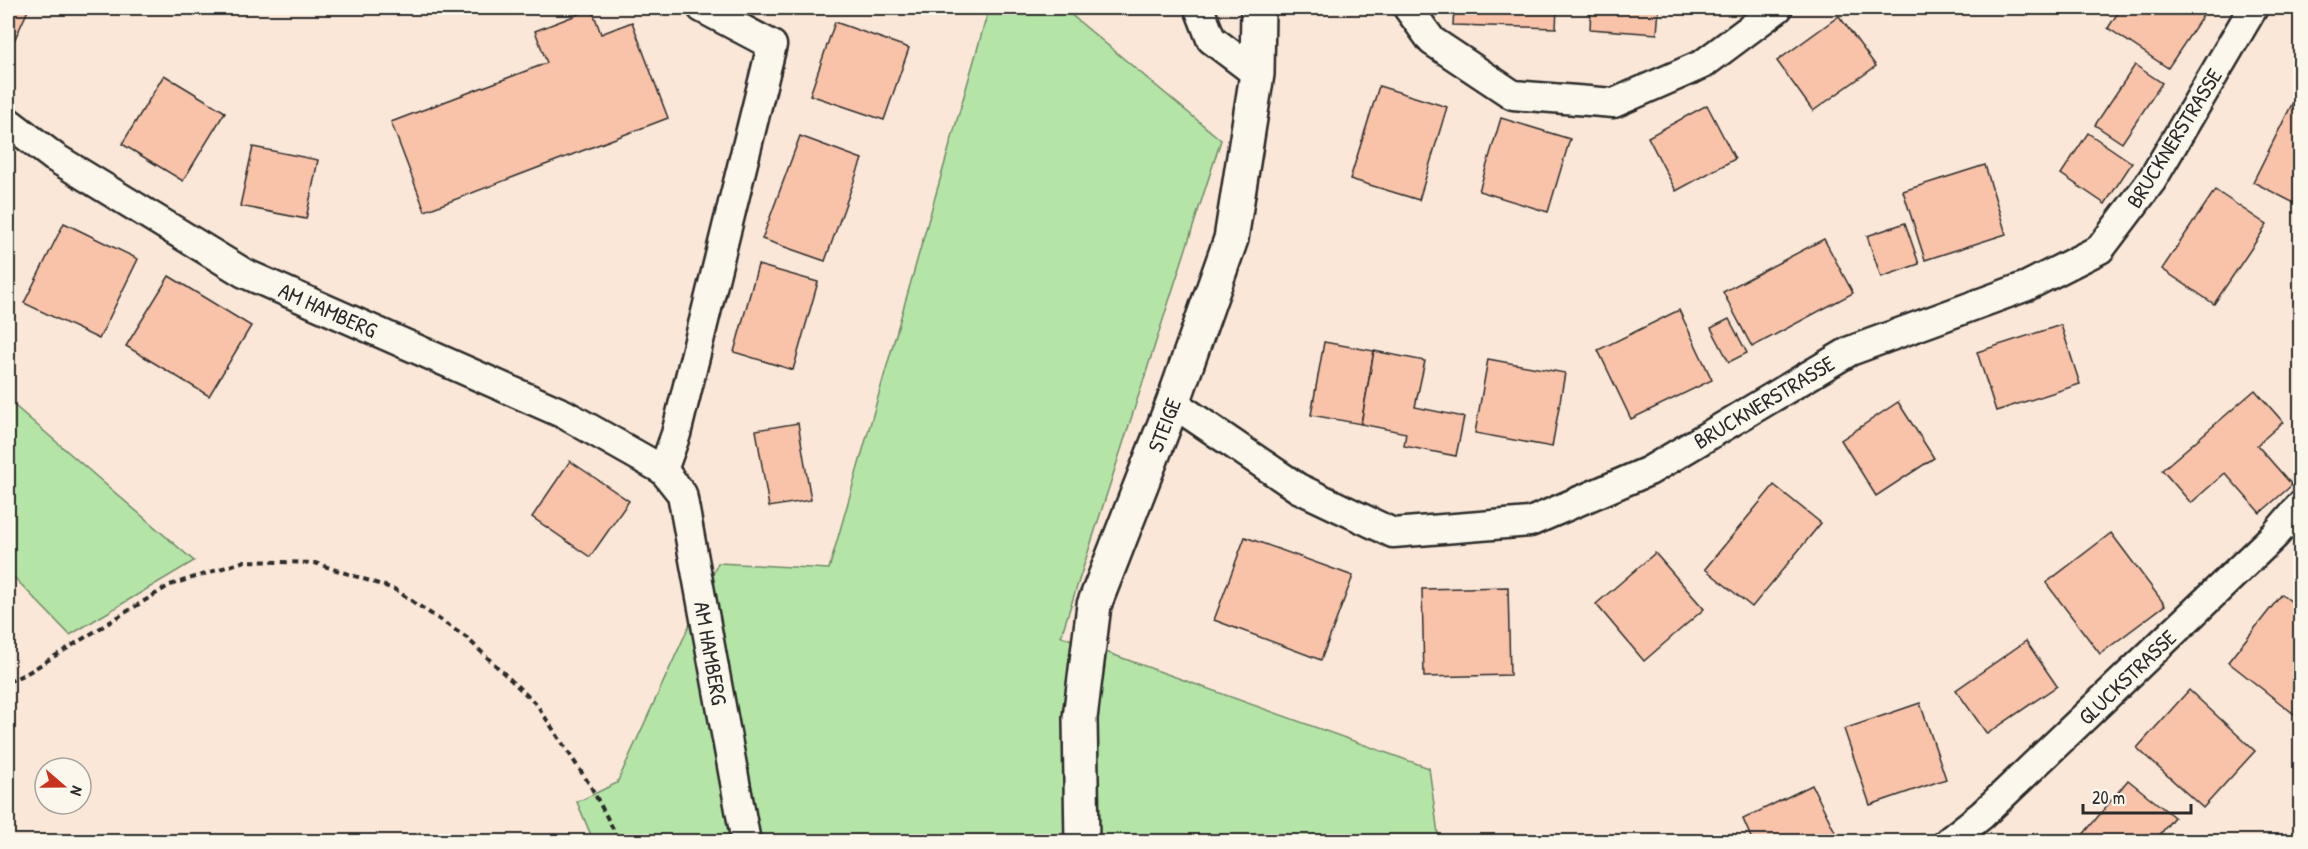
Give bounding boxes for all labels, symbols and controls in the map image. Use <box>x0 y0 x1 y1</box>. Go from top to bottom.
street label: BRUCKNERSTRASSE <box>2119 62 2229 213</box>
street label: AM HAMBERG <box>274 275 382 345</box>
street label: BRUCKNERSTRASSE <box>1688 348 1840 456</box>
street label: STEIGE <box>1140 393 1188 456</box>
street label: AM HAMBERG <box>687 599 735 707</box>
street label: GLUCKSTRASSE <box>2071 622 2183 731</box>
north arrow <box>33 756 93 816</box>
scale bar <box>2083 777 2191 815</box>
text: N <box>65 783 89 799</box>
text: 20 m <box>2092 785 2125 810</box>

